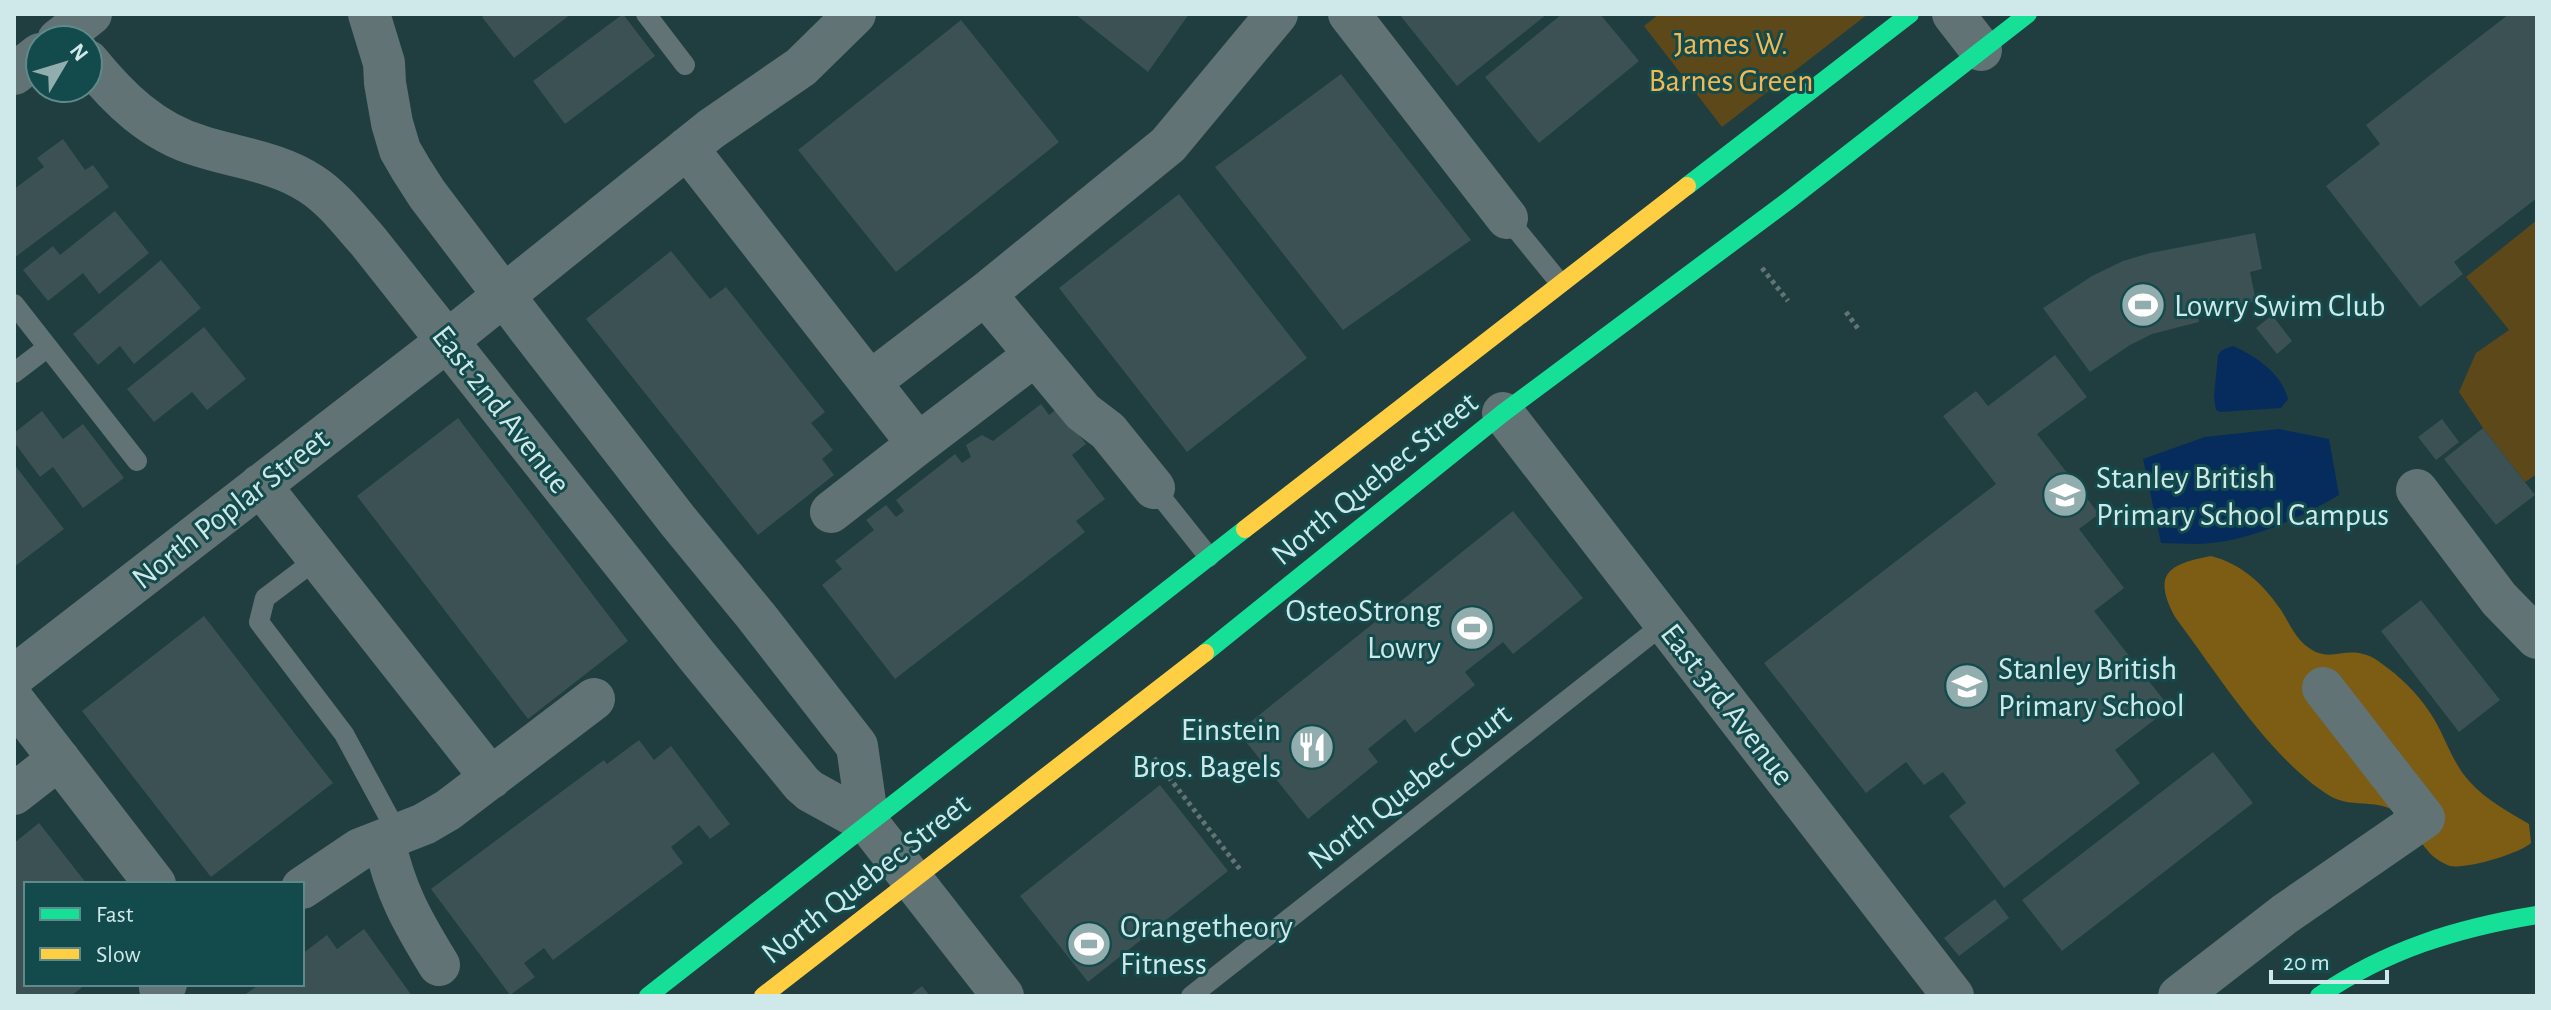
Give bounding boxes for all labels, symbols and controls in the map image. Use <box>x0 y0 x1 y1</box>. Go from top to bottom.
north arrow <box>24 24 104 104</box>
park label: James W. Barnes Green <box>1648 28 1814 97</box>
text: N <box>66 40 92 65</box>
sports icon: Lowry Swim Club <box>2119 281 2167 329</box>
place label: Lowry Swim Club <box>2174 290 2385 322</box>
street label: East 2nd Avenue <box>426 320 576 499</box>
street label: North Quebec Street <box>1266 386 1484 571</box>
street label: North Poplar Street <box>126 422 335 595</box>
place label: Stanley British Primary School Campus <box>2096 462 2389 531</box>
school or university icon: Stanley British Primary School Campus <box>2041 471 2089 519</box>
place label: OsteoStrong Lowry <box>1286 595 1441 664</box>
sports icon: OsteoStrong Lowry <box>1448 604 1496 652</box>
street label: East 3rd Avenue <box>1654 618 1800 792</box>
place label: Stanley British Primary School <box>1998 653 2185 722</box>
school or university icon: Stanley British Primary School <box>1943 662 1991 710</box>
street label: North Quebec Court <box>1302 698 1517 876</box>
place label: Einstein Bros. Bagels <box>1132 714 1281 783</box>
restaurant icon: Einstein Bros. Bagels <box>1288 723 1336 771</box>
street label: North Quebec Street <box>755 788 976 970</box>
legend <box>24 882 304 986</box>
text: Fast <box>96 903 134 927</box>
place label: Orangetheory Fitness <box>1120 911 1293 980</box>
sports icon: Orangetheory Fitness <box>1065 920 1113 968</box>
scale bar <box>2271 934 2387 984</box>
text: Slow <box>96 943 141 967</box>
text: 20 m <box>2283 951 2330 975</box>

